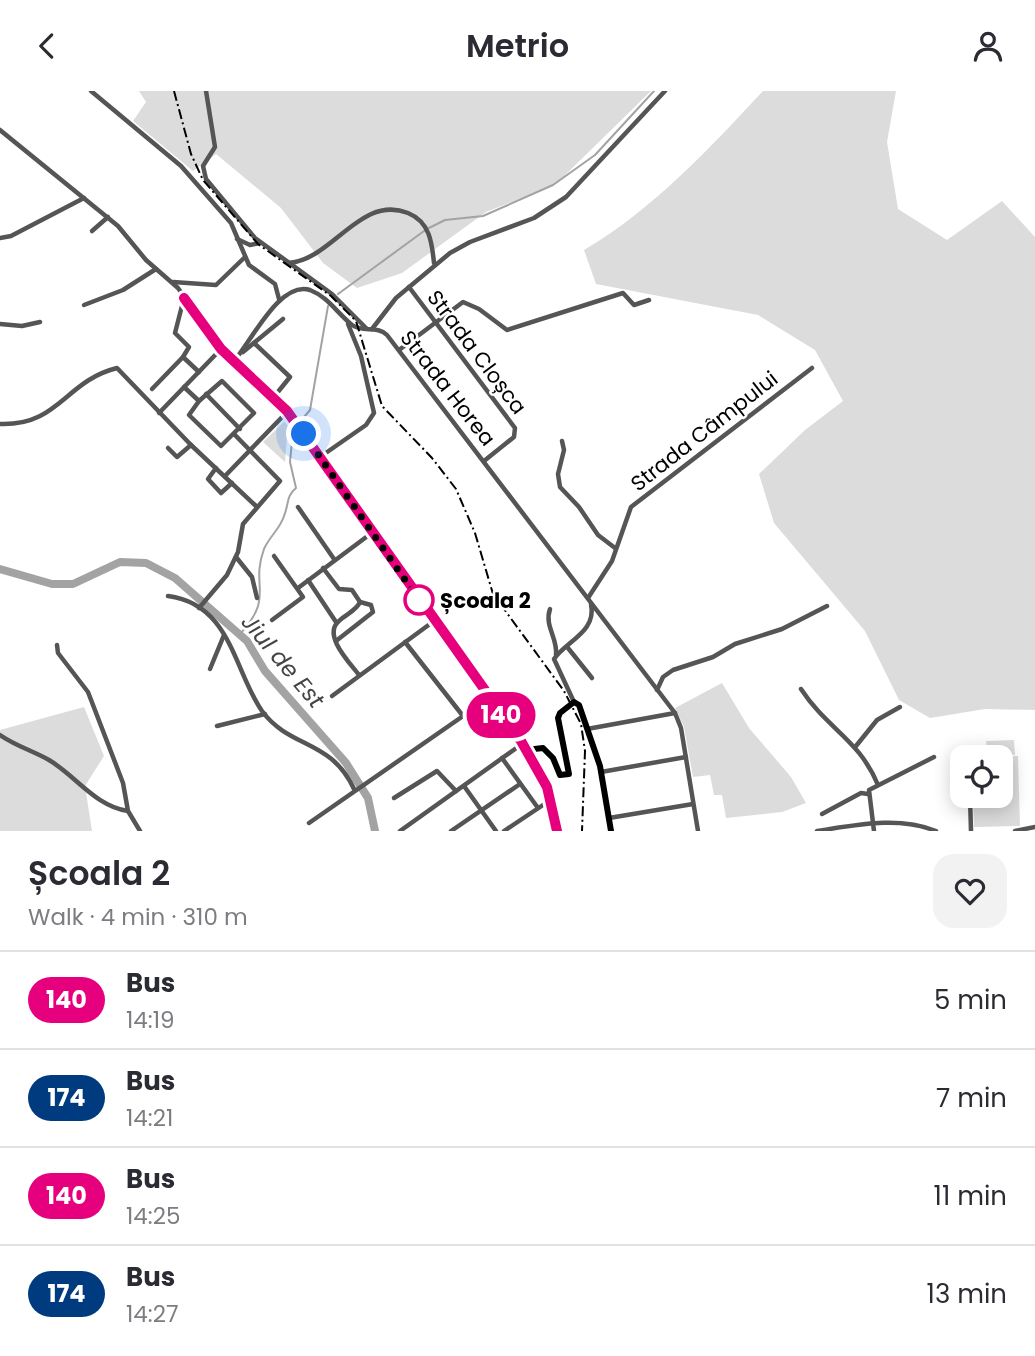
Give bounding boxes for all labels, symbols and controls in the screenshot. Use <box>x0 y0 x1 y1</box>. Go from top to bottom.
text: Metrio <box>466 23 569 68</box>
icon: back <box>28 27 66 65</box>
icon: person <box>969 27 1007 65</box>
street label: Strada Cloșca <box>421 284 533 420</box>
street label: Strada Horea <box>394 324 502 452</box>
street label: Strada Câmpului <box>624 364 784 498</box>
your location <box>286 416 321 451</box>
marker: Școala 2 <box>404 585 434 615</box>
place label: Școala 2 <box>440 586 531 615</box>
water label: Jiul de Est <box>234 607 332 715</box>
line badge: 140 <box>461 692 541 738</box>
text: 140 <box>481 698 521 731</box>
map controls <box>950 745 1013 808</box>
button: locate <box>950 745 1013 808</box>
text: Școala 2 <box>28 850 170 897</box>
button: heart <box>933 854 1007 928</box>
text: Walk · 4 min · 310 m <box>28 901 248 933</box>
text: Bus <box>126 965 175 1001</box>
text: 5 min <box>934 982 1007 1018</box>
text: 140 <box>46 983 87 1016</box>
text: 14:19 <box>126 1004 175 1036</box>
text: Bus <box>126 1063 175 1099</box>
text: 7 min <box>936 1080 1007 1116</box>
text: 174 <box>47 1081 86 1114</box>
text: 14:21 <box>126 1102 173 1134</box>
text: Bus <box>126 1161 175 1197</box>
text: 11 min <box>934 1178 1007 1214</box>
text: 140 <box>46 1179 87 1212</box>
text: 14:25 <box>126 1200 180 1232</box>
text: Bus <box>126 1259 175 1295</box>
text: 13 min <box>927 1276 1007 1312</box>
text: 174 <box>47 1277 86 1310</box>
text: 14:27 <box>126 1298 179 1330</box>

